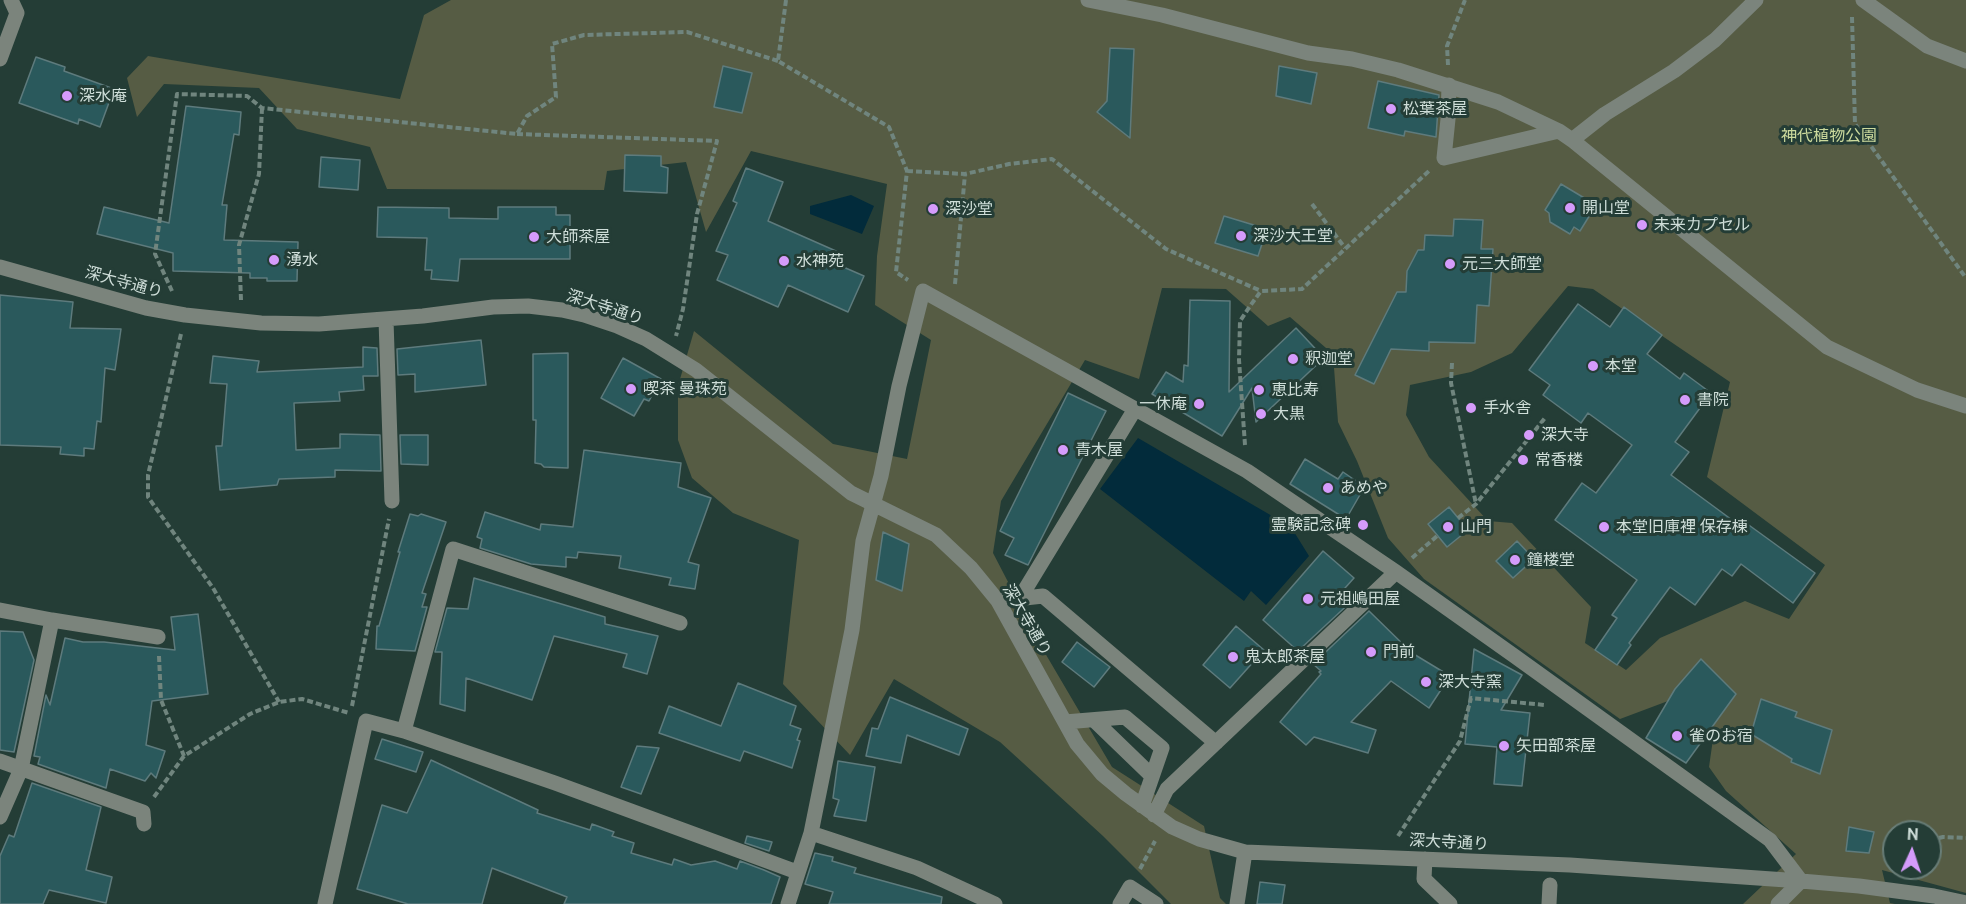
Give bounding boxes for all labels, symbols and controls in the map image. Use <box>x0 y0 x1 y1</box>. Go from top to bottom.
place label: 深水庵 <box>79 86 127 106</box>
marker: 深水庵 <box>60 89 74 103</box>
place label: 松葉茶屋 <box>1403 99 1467 119</box>
marker: 松葉茶屋 <box>1384 102 1398 116</box>
park label: 神代植物公園 <box>1781 126 1877 146</box>
place label: 開山堂 <box>1582 198 1630 218</box>
place label: 深沙堂 <box>945 199 993 219</box>
marker: 開山堂 <box>1563 201 1577 215</box>
marker: 深沙堂 <box>926 202 940 216</box>
place label: 未来カプセル <box>1654 215 1750 235</box>
marker: 未来カプセル <box>1635 218 1649 232</box>
place label: 深沙大王堂 <box>1253 226 1333 246</box>
place label: 大師茶屋 <box>546 227 610 247</box>
marker: 深沙大王堂 <box>1234 229 1248 243</box>
marker: 大師茶屋 <box>527 230 541 244</box>
place label: 湧水 <box>286 250 318 270</box>
place label: 水神苑 <box>796 251 844 271</box>
marker: 湧水 <box>267 253 281 267</box>
marker: 水神苑 <box>777 254 791 268</box>
place label: 元三大師堂 <box>1462 254 1542 274</box>
marker: 元三大師堂 <box>1443 257 1457 271</box>
street label: 深大寺通り <box>83 262 165 302</box>
street label: 深大寺通り <box>564 286 646 328</box>
place label: 釈迦堂 <box>1305 349 1353 369</box>
marker: 釈迦堂 <box>1286 352 1300 366</box>
place label: 本堂 <box>1605 356 1637 376</box>
marker: 本堂 <box>1586 359 1600 373</box>
place label: 喫茶 曼珠苑 <box>643 379 727 399</box>
place label: 恵比寿 <box>1271 380 1319 400</box>
marker: 喫茶 曼珠苑 <box>624 382 638 396</box>
marker: 恵比寿 <box>1252 383 1266 397</box>
place label: 書院 <box>1697 390 1729 410</box>
marker: 書院 <box>1678 393 1692 407</box>
place label: 一休庵 <box>1139 394 1187 414</box>
marker: 一休庵 <box>1192 397 1206 411</box>
place label: 手水舎 <box>1483 398 1531 418</box>
marker: 手水舎 <box>1464 401 1478 415</box>
place label: 大黒 <box>1273 404 1305 424</box>
marker: 大黒 <box>1254 407 1268 421</box>
place label: 深大寺 <box>1541 425 1589 445</box>
marker: 深大寺 <box>1522 428 1536 442</box>
place label: 青木屋 <box>1075 440 1123 460</box>
marker: 青木屋 <box>1056 443 1070 457</box>
place label: 常香楼 <box>1535 450 1583 470</box>
marker: 常香楼 <box>1516 453 1530 467</box>
place label: あめや <box>1340 478 1388 498</box>
marker: あめや <box>1321 481 1335 495</box>
place label: 霊験記念碑 <box>1271 515 1351 535</box>
place label: 山門 <box>1460 517 1492 537</box>
place label: 本堂旧庫裡 保存棟 <box>1616 517 1748 537</box>
marker: 霊験記念碑 <box>1356 518 1370 532</box>
marker: 山門 <box>1441 520 1455 534</box>
marker: 本堂旧庫裡 保存棟 <box>1597 520 1611 534</box>
place label: 鐘楼堂 <box>1527 550 1575 570</box>
marker: 鐘楼堂 <box>1508 553 1522 567</box>
street label: 深大寺通り <box>999 581 1055 659</box>
place label: 元祖嶋田屋 <box>1320 589 1400 609</box>
marker: 元祖嶋田屋 <box>1301 592 1315 606</box>
place label: 門前 <box>1383 642 1415 662</box>
marker: 門前 <box>1364 645 1378 659</box>
place label: 鬼太郎茶屋 <box>1245 647 1325 667</box>
marker: 鬼太郎茶屋 <box>1226 650 1240 664</box>
place label: 深大寺窯 <box>1438 672 1502 692</box>
marker: 深大寺窯 <box>1419 675 1433 689</box>
place label: 雀のお宿 <box>1689 726 1753 746</box>
marker: 雀のお宿 <box>1670 729 1684 743</box>
place label: 矢田部茶屋 <box>1516 736 1596 756</box>
marker: 矢田部茶屋 <box>1497 739 1511 753</box>
north arrow <box>1882 820 1942 880</box>
text: N <box>1906 825 1919 843</box>
street label: 深大寺通り <box>1409 830 1489 854</box>

